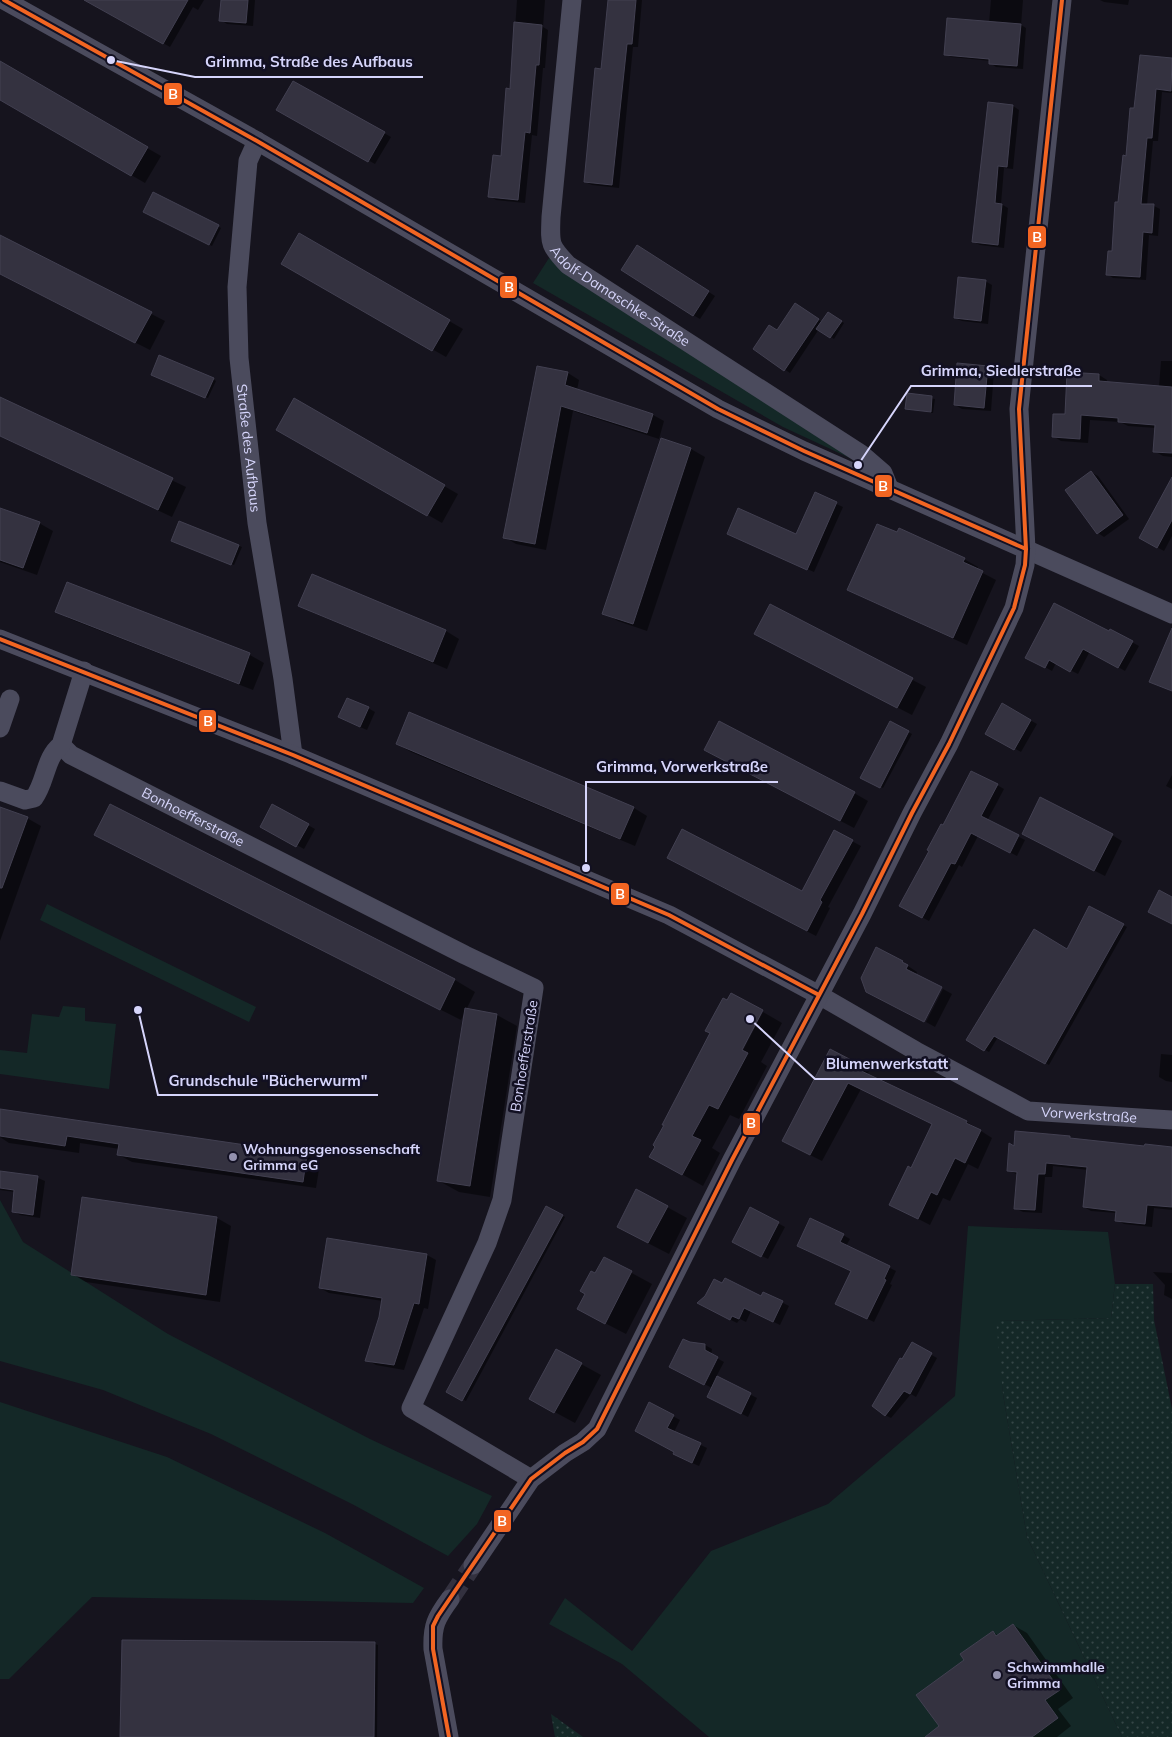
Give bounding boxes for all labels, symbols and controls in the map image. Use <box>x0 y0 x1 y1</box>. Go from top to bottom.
callout: Grimma, Straße des Aufbaus <box>195 47 423 77</box>
text: Grimma, Straße des Aufbaus <box>205 52 413 71</box>
line badge: B <box>163 82 183 106</box>
text: B <box>168 85 178 103</box>
line badge: B <box>1027 225 1047 249</box>
text: B <box>1032 228 1042 246</box>
street label: Adolf-Damaschke-Straße <box>546 242 693 350</box>
line badge: B <box>499 275 518 299</box>
text: B <box>504 278 514 296</box>
callout: Grimma, Siedlerstraße <box>911 356 1092 386</box>
text: Grimma, Siedlerstraße <box>921 361 1081 380</box>
street label: Straße des Aufbaus <box>233 383 265 513</box>
line badge: B <box>874 474 893 498</box>
text: B <box>878 477 888 495</box>
line badge: B <box>198 709 217 733</box>
text: B <box>203 712 213 730</box>
callout: Grimma, Vorwerkstraße <box>586 752 778 782</box>
text: Grimma, Vorwerkstraße <box>596 757 768 776</box>
street label: Bonhoefferstraße <box>139 783 247 851</box>
line badge: B <box>610 882 630 906</box>
text: B <box>615 885 625 903</box>
street label: Bonhoefferstraße <box>506 999 542 1113</box>
callout: Blumenwerkstatt <box>815 1049 958 1079</box>
text: Blumenwerkstatt <box>826 1054 949 1073</box>
callout: Grundschule "Bücherwurm" <box>158 1065 378 1095</box>
text: Grundschule "Bücherwurm" <box>168 1071 368 1090</box>
street label: Vorwerkstraße <box>1041 1103 1138 1127</box>
line badge: B <box>742 1112 761 1136</box>
text: B <box>746 1114 756 1132</box>
place label: Wohnungsgenossenschaft Grimma eG <box>243 1140 421 1174</box>
marker: Wohnungsgenossenschaft Grimma eG <box>227 1151 239 1163</box>
line badge: B <box>493 1509 512 1533</box>
text: B <box>497 1512 507 1530</box>
place label: Schwimmhalle Grimma <box>1007 1658 1105 1692</box>
marker: Schwimmhalle Grimma <box>991 1669 1003 1681</box>

